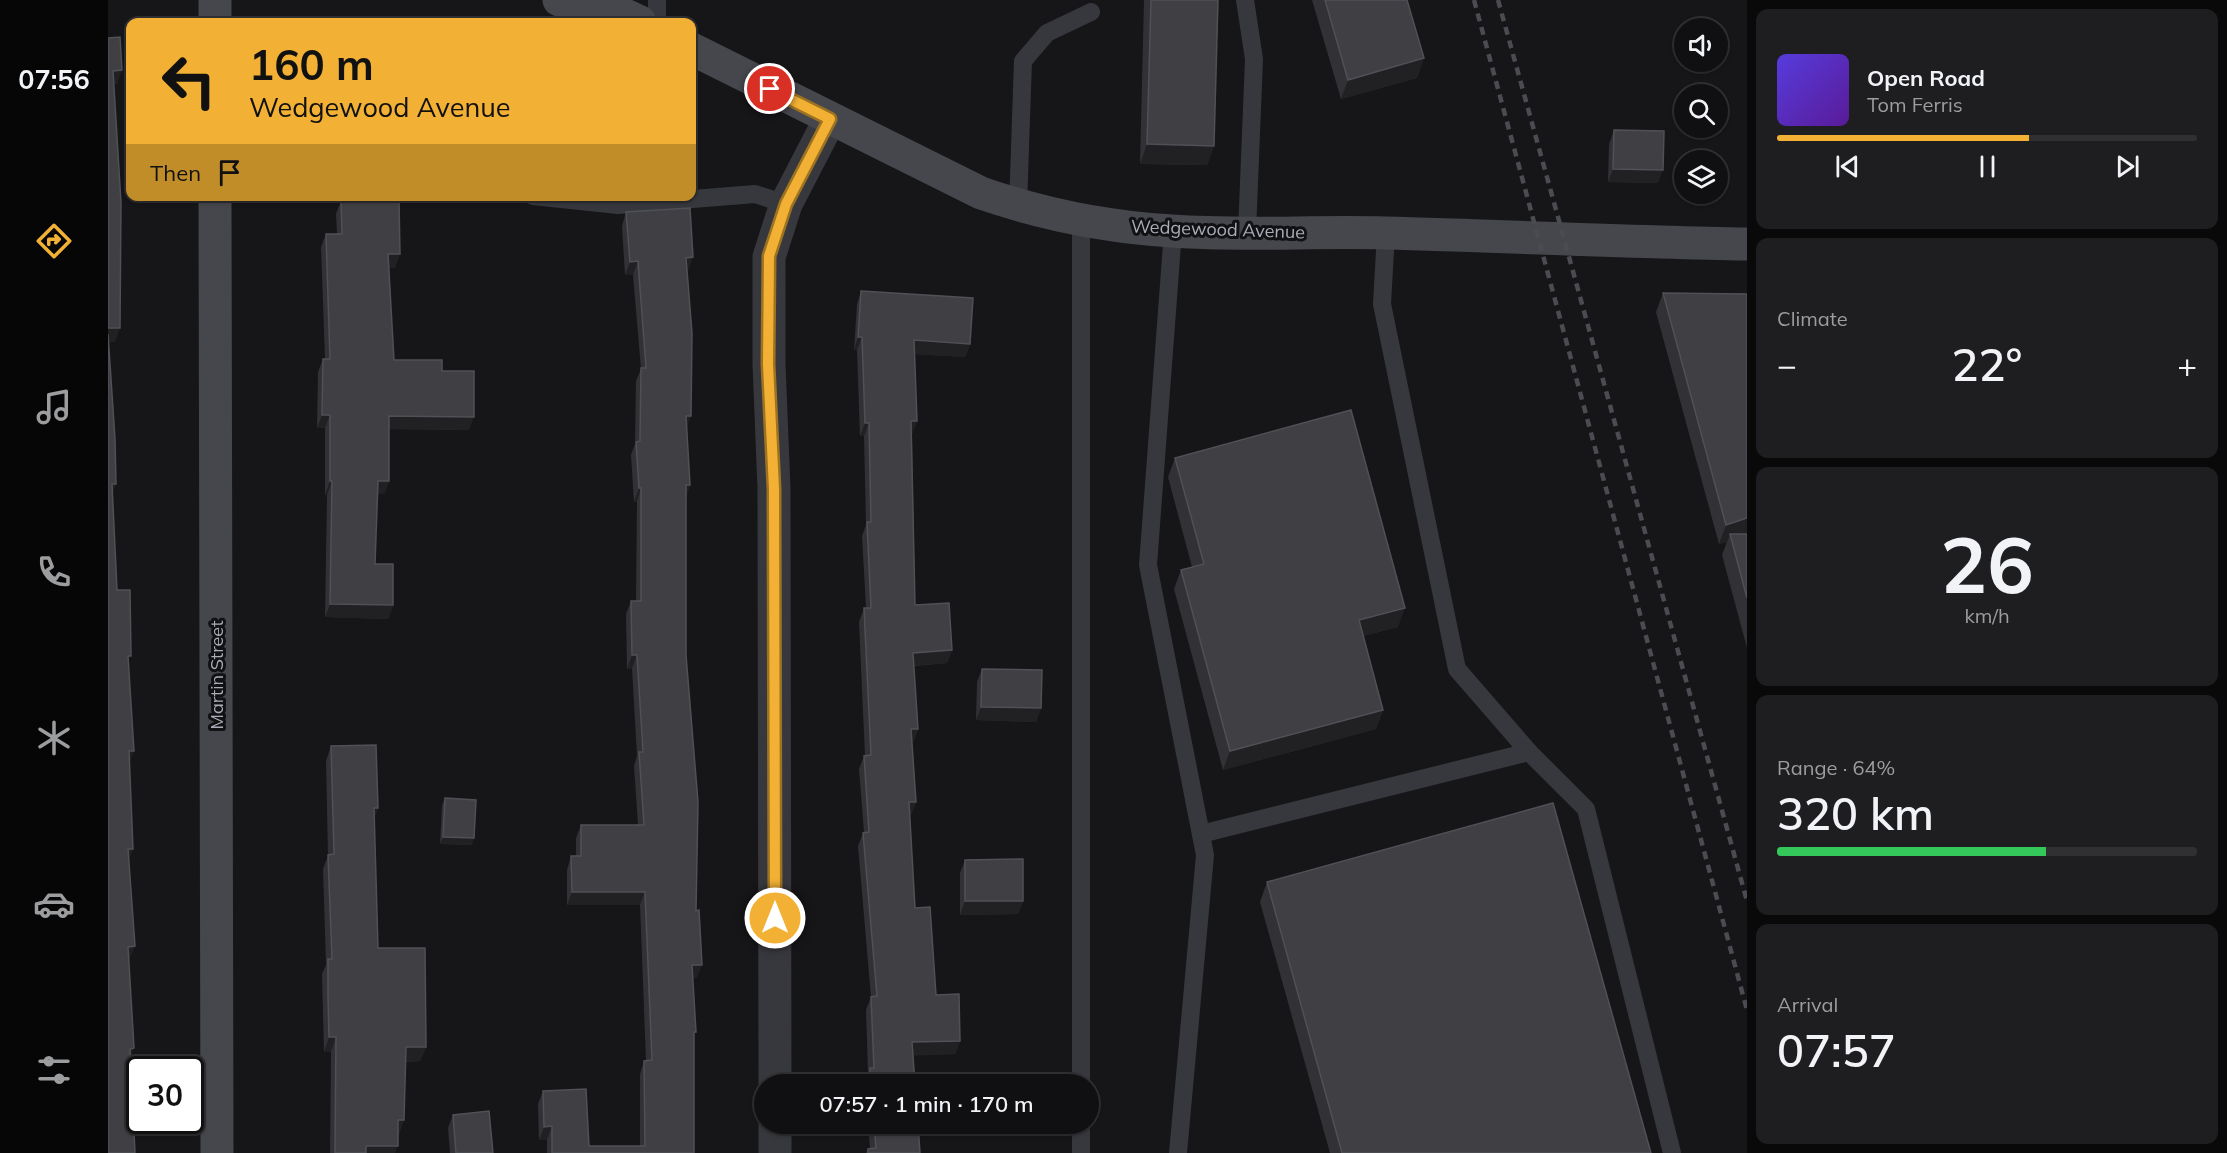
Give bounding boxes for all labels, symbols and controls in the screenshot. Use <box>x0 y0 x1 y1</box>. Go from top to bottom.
map controls <box>1674 18 1728 204</box>
button: sound <box>1674 18 1728 72</box>
text: 160 m <box>249 38 374 91</box>
icon: left <box>150 42 228 120</box>
text: 07:56 <box>18 62 90 96</box>
pin <box>744 63 795 114</box>
text: Open Road <box>1867 64 1985 92</box>
icon: arrive <box>753 72 786 105</box>
button: search <box>1674 84 1728 138</box>
text: Wedgewood Avenue <box>249 90 511 124</box>
text: Tom Ferris <box>1867 92 1963 117</box>
button: layers <box>1674 150 1728 204</box>
icon: previous <box>1831 150 1864 183</box>
icon: pause <box>1971 150 2004 183</box>
icon: next <box>2111 150 2144 183</box>
icon: arrive <box>213 156 246 189</box>
text: Then <box>150 159 201 187</box>
street label: Wedgewood Avenue <box>1130 214 1306 244</box>
icon: directions <box>33 220 75 262</box>
text: Climate <box>1777 306 1848 331</box>
text: 22° <box>1952 336 2022 392</box>
text: − <box>1777 344 1797 385</box>
text: + <box>2177 344 2197 385</box>
icon: music <box>33 386 75 428</box>
text: 26 <box>1940 515 2034 613</box>
icon: phone <box>33 551 75 593</box>
text: km/h <box>1964 603 2010 628</box>
street label: Martin Street <box>205 621 228 729</box>
icon: climate <box>33 717 75 759</box>
text: Range · 64% <box>1777 755 1895 780</box>
text: 320 km <box>1777 785 1934 841</box>
icon: car <box>33 883 75 925</box>
position arrow <box>743 886 807 950</box>
text: Arrival <box>1777 992 1838 1017</box>
text: 07:57 <box>1777 1022 1896 1078</box>
icon: filters <box>33 1049 75 1091</box>
speed limit sign: 30 <box>126 1056 204 1134</box>
text: 07:57 · 1 min · 170 m <box>819 1090 1034 1118</box>

